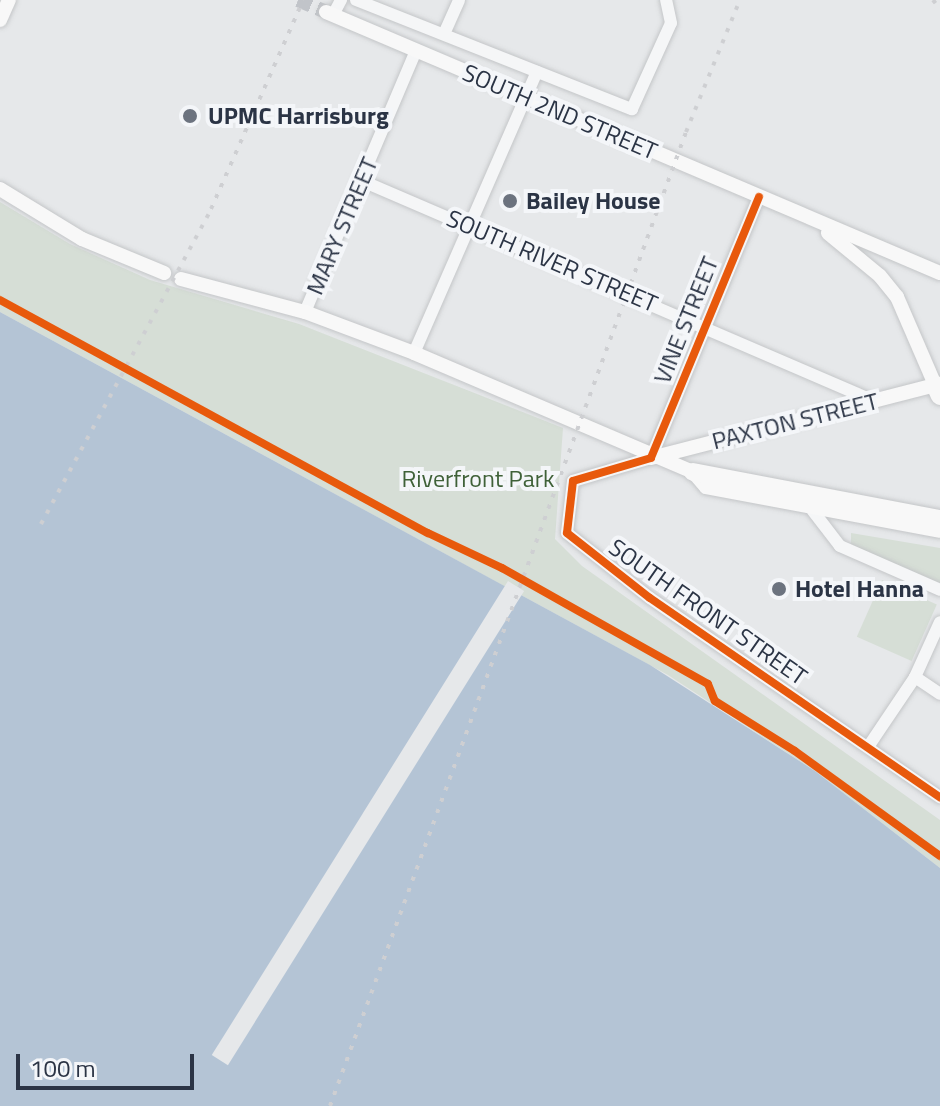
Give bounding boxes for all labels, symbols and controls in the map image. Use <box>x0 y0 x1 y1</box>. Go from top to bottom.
street label: SOUTH 2ND STREET <box>458 58 662 166</box>
place label: UPMC Harrisburg <box>208 102 389 130</box>
marker: UPMC Harrisburg <box>179 105 201 127</box>
street label: MARY STREET <box>300 153 384 299</box>
place label: Bailey House <box>526 187 661 215</box>
marker: Bailey House <box>501 192 519 210</box>
street label: SOUTH RIVER STREET <box>442 204 662 318</box>
street label: VINE STREET <box>648 252 724 388</box>
street label: PAXTON STREET <box>709 386 881 456</box>
park label: Riverfront Park <box>402 465 554 493</box>
street label: SOUTH FRONT STREET <box>603 533 813 691</box>
place label: Hotel Hanna <box>795 575 924 603</box>
marker: Hotel Hanna <box>770 580 788 598</box>
scale bar <box>20 1038 198 1088</box>
text: 100 m <box>30 1050 96 1086</box>

